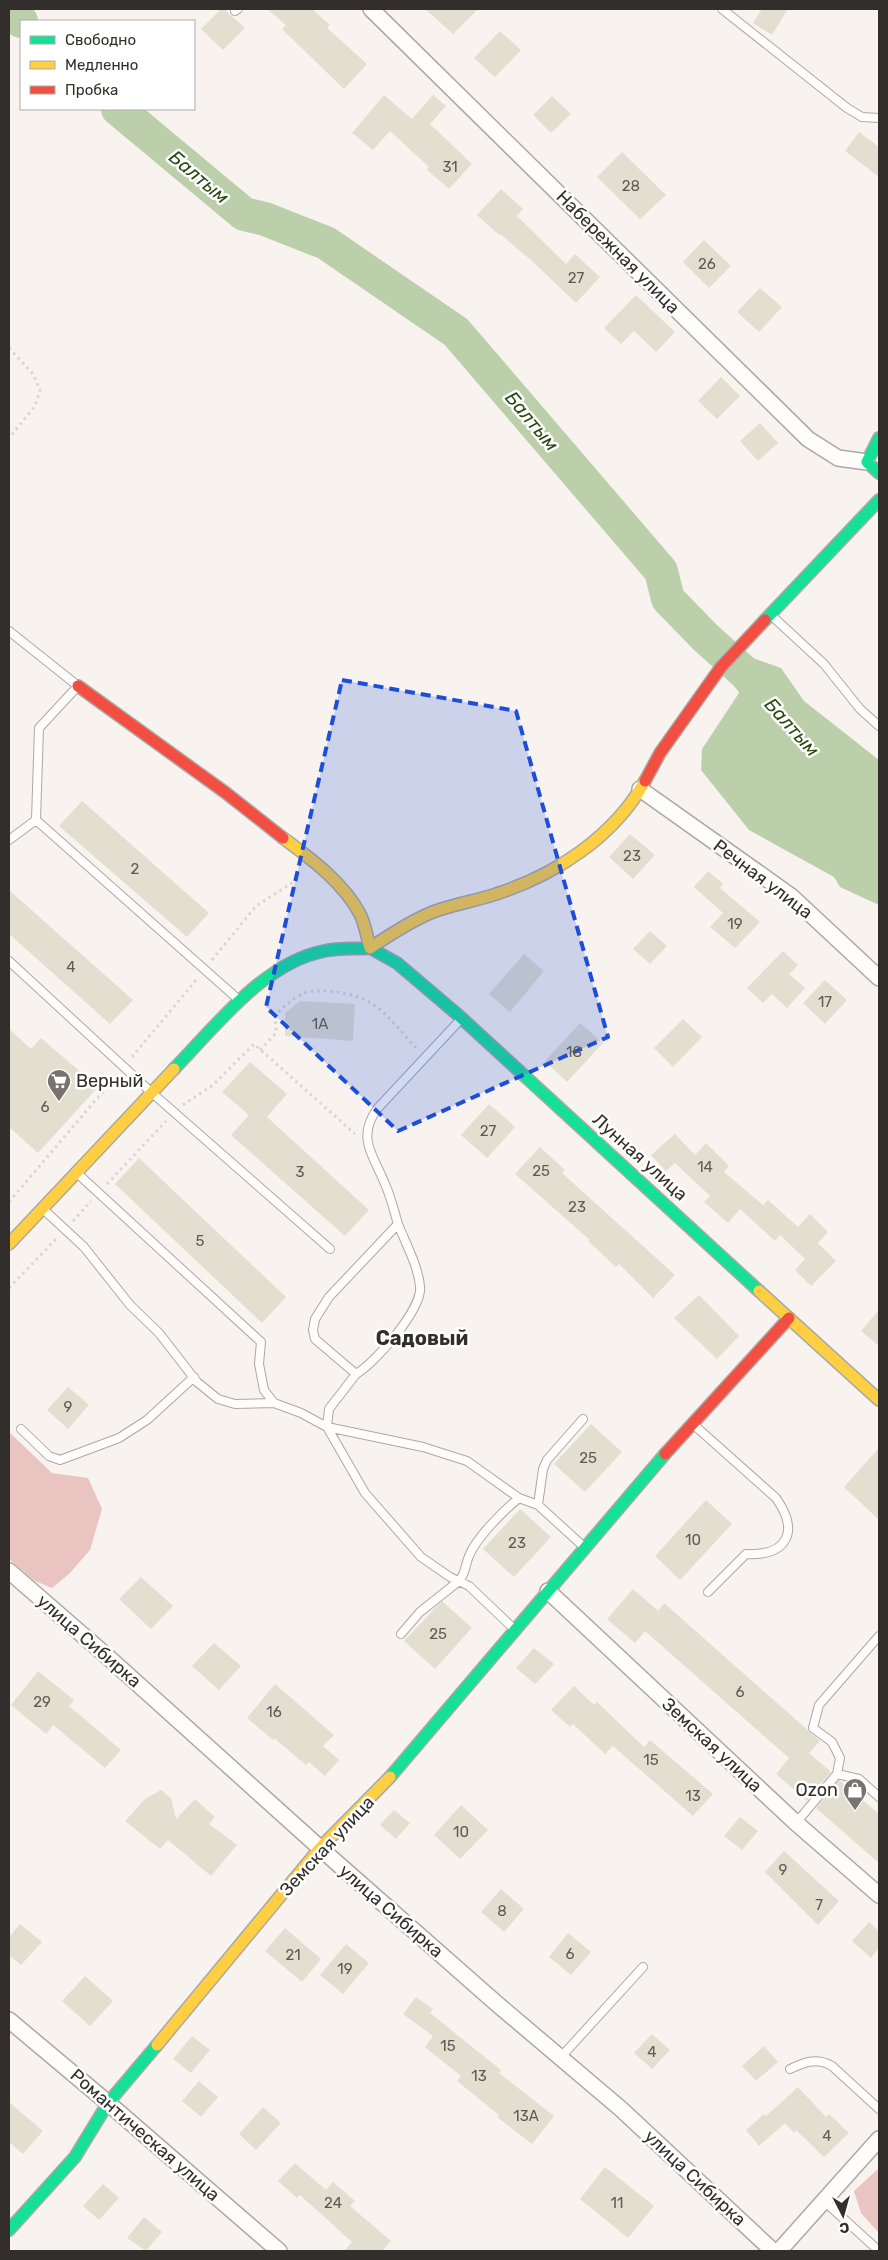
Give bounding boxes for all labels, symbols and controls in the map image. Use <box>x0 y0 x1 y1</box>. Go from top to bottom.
legend <box>20 20 195 110</box>
text: Свободно <box>65 31 136 49</box>
text: Медленно <box>65 56 138 74</box>
text: Пробка <box>65 81 118 99</box>
water label: Балтым <box>165 146 233 208</box>
house number: 31 <box>442 158 458 176</box>
house number: 28 <box>622 177 640 195</box>
street label: Набережная улица <box>552 186 684 318</box>
house number: 26 <box>698 255 716 273</box>
house number: 27 <box>568 269 585 287</box>
water label: Балтым <box>501 387 563 455</box>
water label: Балтым <box>760 693 824 761</box>
street label: Речная улица <box>709 835 817 923</box>
house number: 23 <box>623 847 641 865</box>
house number: 2 <box>131 860 140 878</box>
house number: 19 <box>727 915 743 933</box>
house number: 4 <box>66 958 76 976</box>
house number: 17 <box>818 993 832 1011</box>
house number: 1А <box>312 1015 328 1033</box>
house number: 18 <box>566 1043 582 1061</box>
supermarket icon: Верный <box>46 1068 72 1102</box>
place label: Верный <box>76 1070 144 1092</box>
house number: 6 <box>40 1098 50 1116</box>
street label: Лунная улица <box>588 1109 692 1205</box>
house number: 27 <box>480 1122 497 1140</box>
house number: 14 <box>697 1158 713 1176</box>
house number: 25 <box>532 1162 550 1180</box>
house number: 3 <box>295 1163 305 1181</box>
house number: 23 <box>568 1198 586 1216</box>
house number: 5 <box>196 1232 205 1250</box>
district label: Садовый <box>376 1326 468 1350</box>
house number: 9 <box>64 1398 73 1416</box>
house number: 25 <box>579 1449 597 1467</box>
house number: 10 <box>685 1531 701 1549</box>
house number: 23 <box>508 1534 526 1552</box>
street label: улица Сибирка <box>32 1590 146 1692</box>
house number: 25 <box>429 1625 447 1643</box>
house number: 6 <box>735 1683 745 1701</box>
house number: 29 <box>33 1693 51 1711</box>
street label: Земская улица <box>657 1693 767 1797</box>
house number: 16 <box>266 1703 282 1721</box>
house number: 15 <box>643 1751 659 1769</box>
shop icon: Ozon <box>842 1777 868 1811</box>
place label: Ozon <box>796 1779 838 1801</box>
house number: 13 <box>685 1787 701 1805</box>
street label: Земская улица <box>275 1791 379 1901</box>
house number: 10 <box>453 1823 469 1841</box>
street label: улица Сибирка <box>334 1860 448 1962</box>
house number: 9 <box>779 1861 788 1879</box>
house number: 7 <box>815 1896 823 1914</box>
house number: 8 <box>497 1902 507 1920</box>
house number: 6 <box>565 1945 575 1963</box>
house number: 21 <box>285 1946 301 1964</box>
house number: 19 <box>337 1960 353 1978</box>
house number: 15 <box>440 2037 456 2055</box>
house number: 4 <box>647 2043 657 2061</box>
street label: Романтическая улица <box>66 2064 224 2206</box>
house number: 13 <box>471 2067 487 2085</box>
house number: 13А <box>513 2107 539 2125</box>
street label: улица Сибирка <box>640 2125 750 2231</box>
house number: 4 <box>822 2127 832 2145</box>
north arrow <box>818 2190 868 2240</box>
house number: 24 <box>324 2194 342 2212</box>
house number: 11 <box>611 2194 623 2212</box>
text: С <box>838 2218 850 2236</box>

